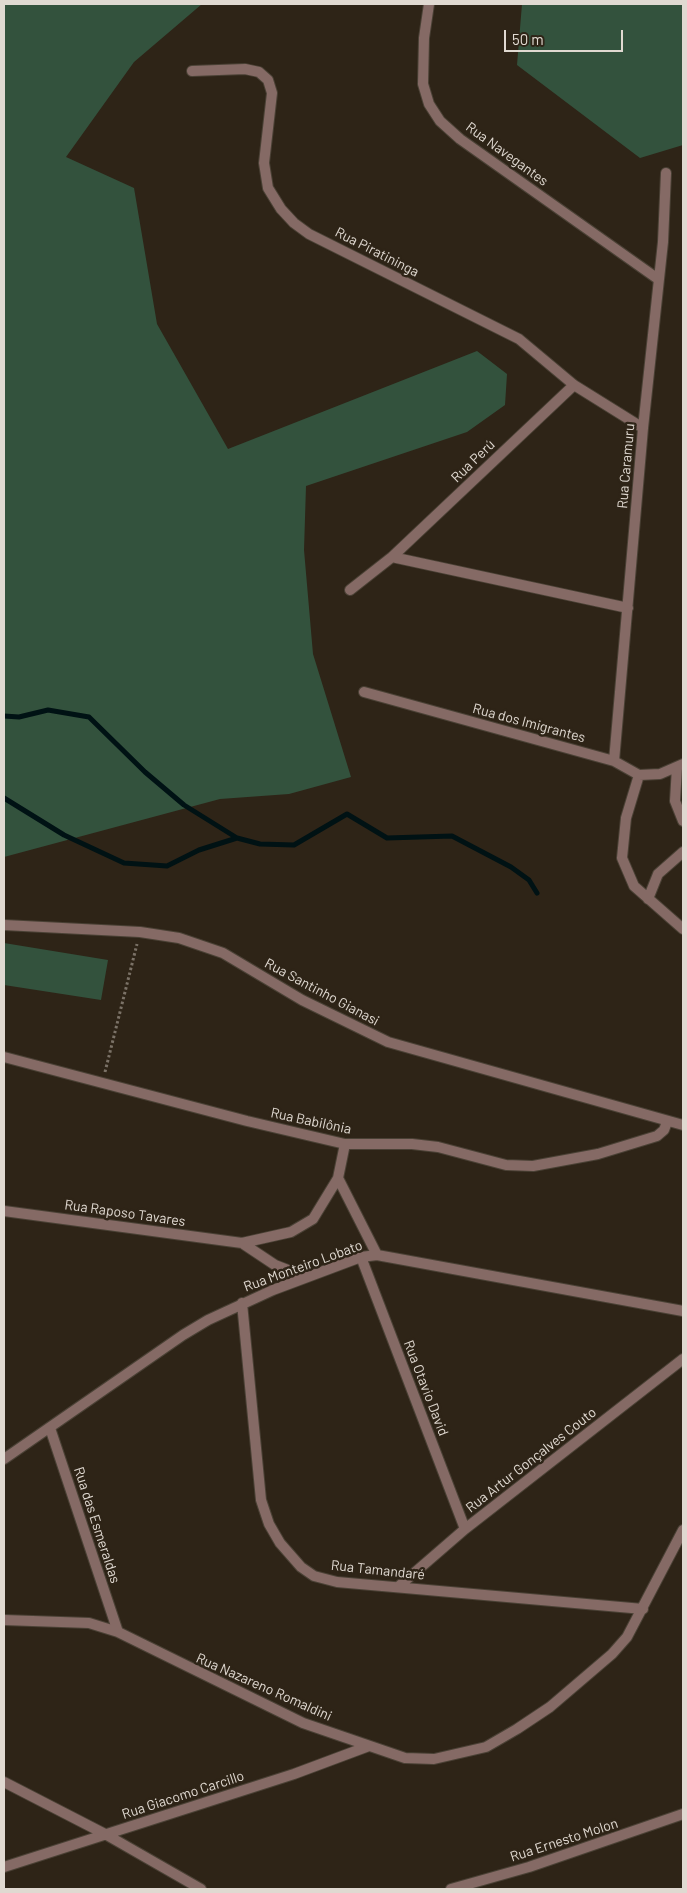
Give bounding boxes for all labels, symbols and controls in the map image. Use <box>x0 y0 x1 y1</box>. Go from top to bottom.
scale bar <box>507 20 626 52</box>
text: 50 m <box>512 30 544 48</box>
street label: Rua Navegantes <box>463 119 551 189</box>
street label: Rua Piratininga <box>332 224 422 280</box>
street label: Rua Caramuru <box>614 423 638 509</box>
street label: Rua Perú <box>448 436 498 486</box>
street label: Rua dos Imigrantes <box>471 700 587 746</box>
street label: Rua Santinho Gianasi <box>262 955 382 1029</box>
street label: Rua Babilônia <box>269 1104 353 1138</box>
street label: Rua Raposo Tavares <box>64 1196 186 1230</box>
street label: Rua Monteiro Lobato <box>241 1237 365 1295</box>
street label: Rua Otavio David <box>400 1338 452 1438</box>
street label: Rua Artur Gonçalves Couto <box>462 1404 600 1516</box>
street label: Rua das Esmeraldas <box>70 1465 124 1585</box>
street label: Rua Tamandaré <box>330 1557 426 1583</box>
street label: Rua Nazareno Romaldini <box>194 1649 334 1725</box>
street label: Rua Giacomo Carcillo <box>120 1767 246 1823</box>
street label: Rua Ernesto Molon <box>508 1815 620 1865</box>

